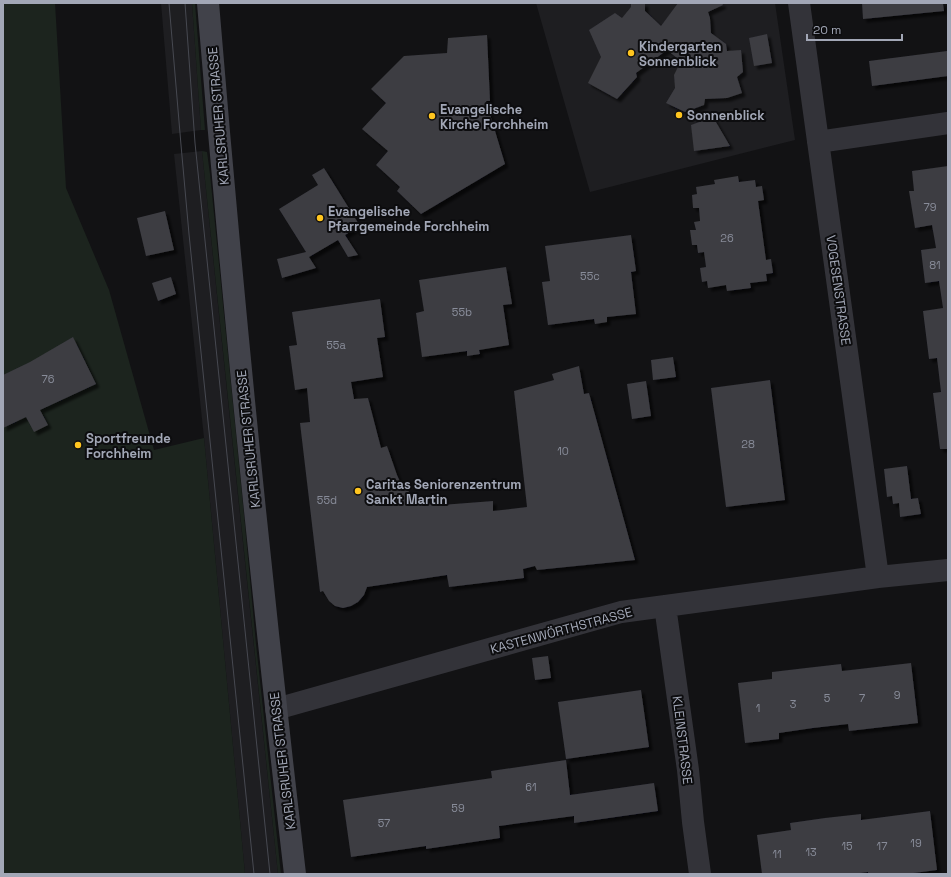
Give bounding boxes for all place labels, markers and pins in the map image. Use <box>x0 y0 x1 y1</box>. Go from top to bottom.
place label: Kindergarten Sonnenblick <box>639 38 721 70</box>
marker: Kindergarten Sonnenblick <box>626 48 636 58</box>
place label: Evangelische Kirche Forchheim <box>440 101 548 133</box>
place label: Sonnenblick <box>687 107 765 124</box>
marker: Sonnenblick <box>674 110 684 120</box>
marker: Evangelische Kirche Forchheim <box>427 111 437 121</box>
place label: Evangelische Pfarrgemeinde Forchheim <box>328 203 489 235</box>
marker: Evangelische Pfarrgemeinde Forchheim <box>315 213 325 223</box>
place label: Sportfreunde Forchheim <box>86 430 171 462</box>
marker: Sportfreunde Forchheim <box>73 440 83 450</box>
place label: Caritas Seniorenzentrum Sankt Martin <box>366 476 521 508</box>
marker: Caritas Seniorenzentrum Sankt Martin <box>353 486 363 496</box>

